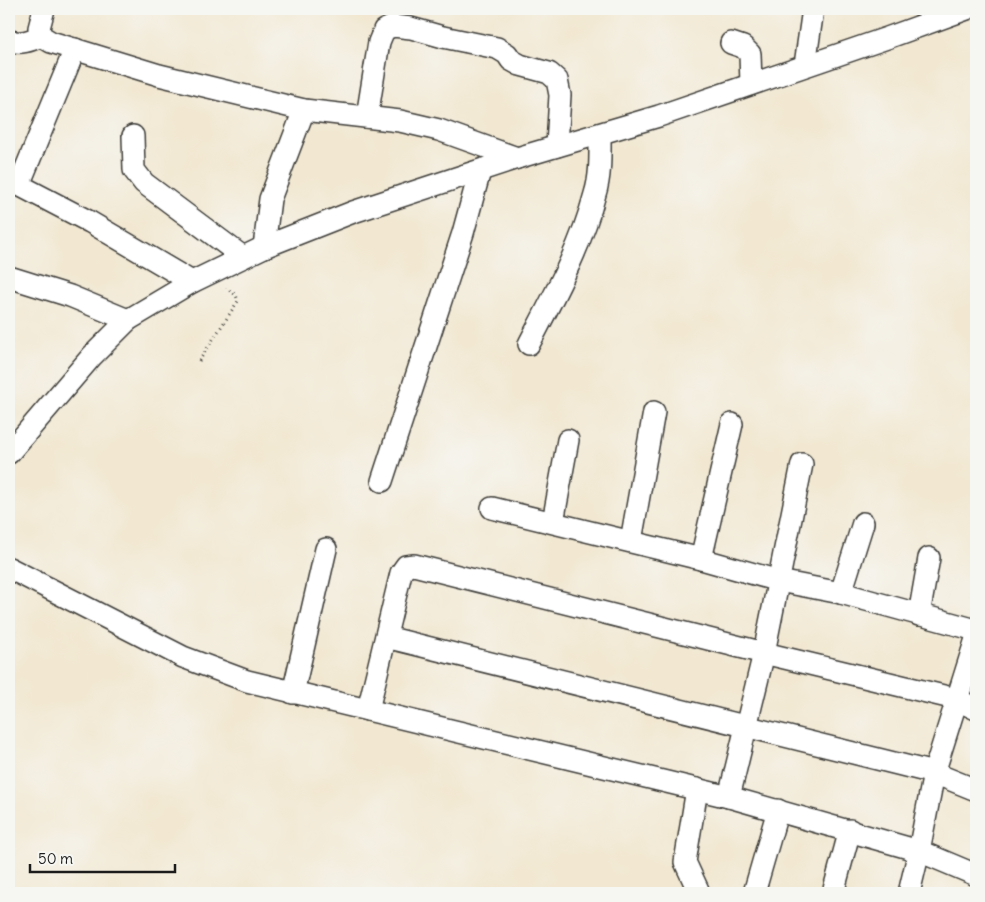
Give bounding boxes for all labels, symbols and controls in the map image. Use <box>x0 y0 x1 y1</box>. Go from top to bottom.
scale bar <box>30 842 175 874</box>
text: 50 m <box>38 849 73 868</box>

